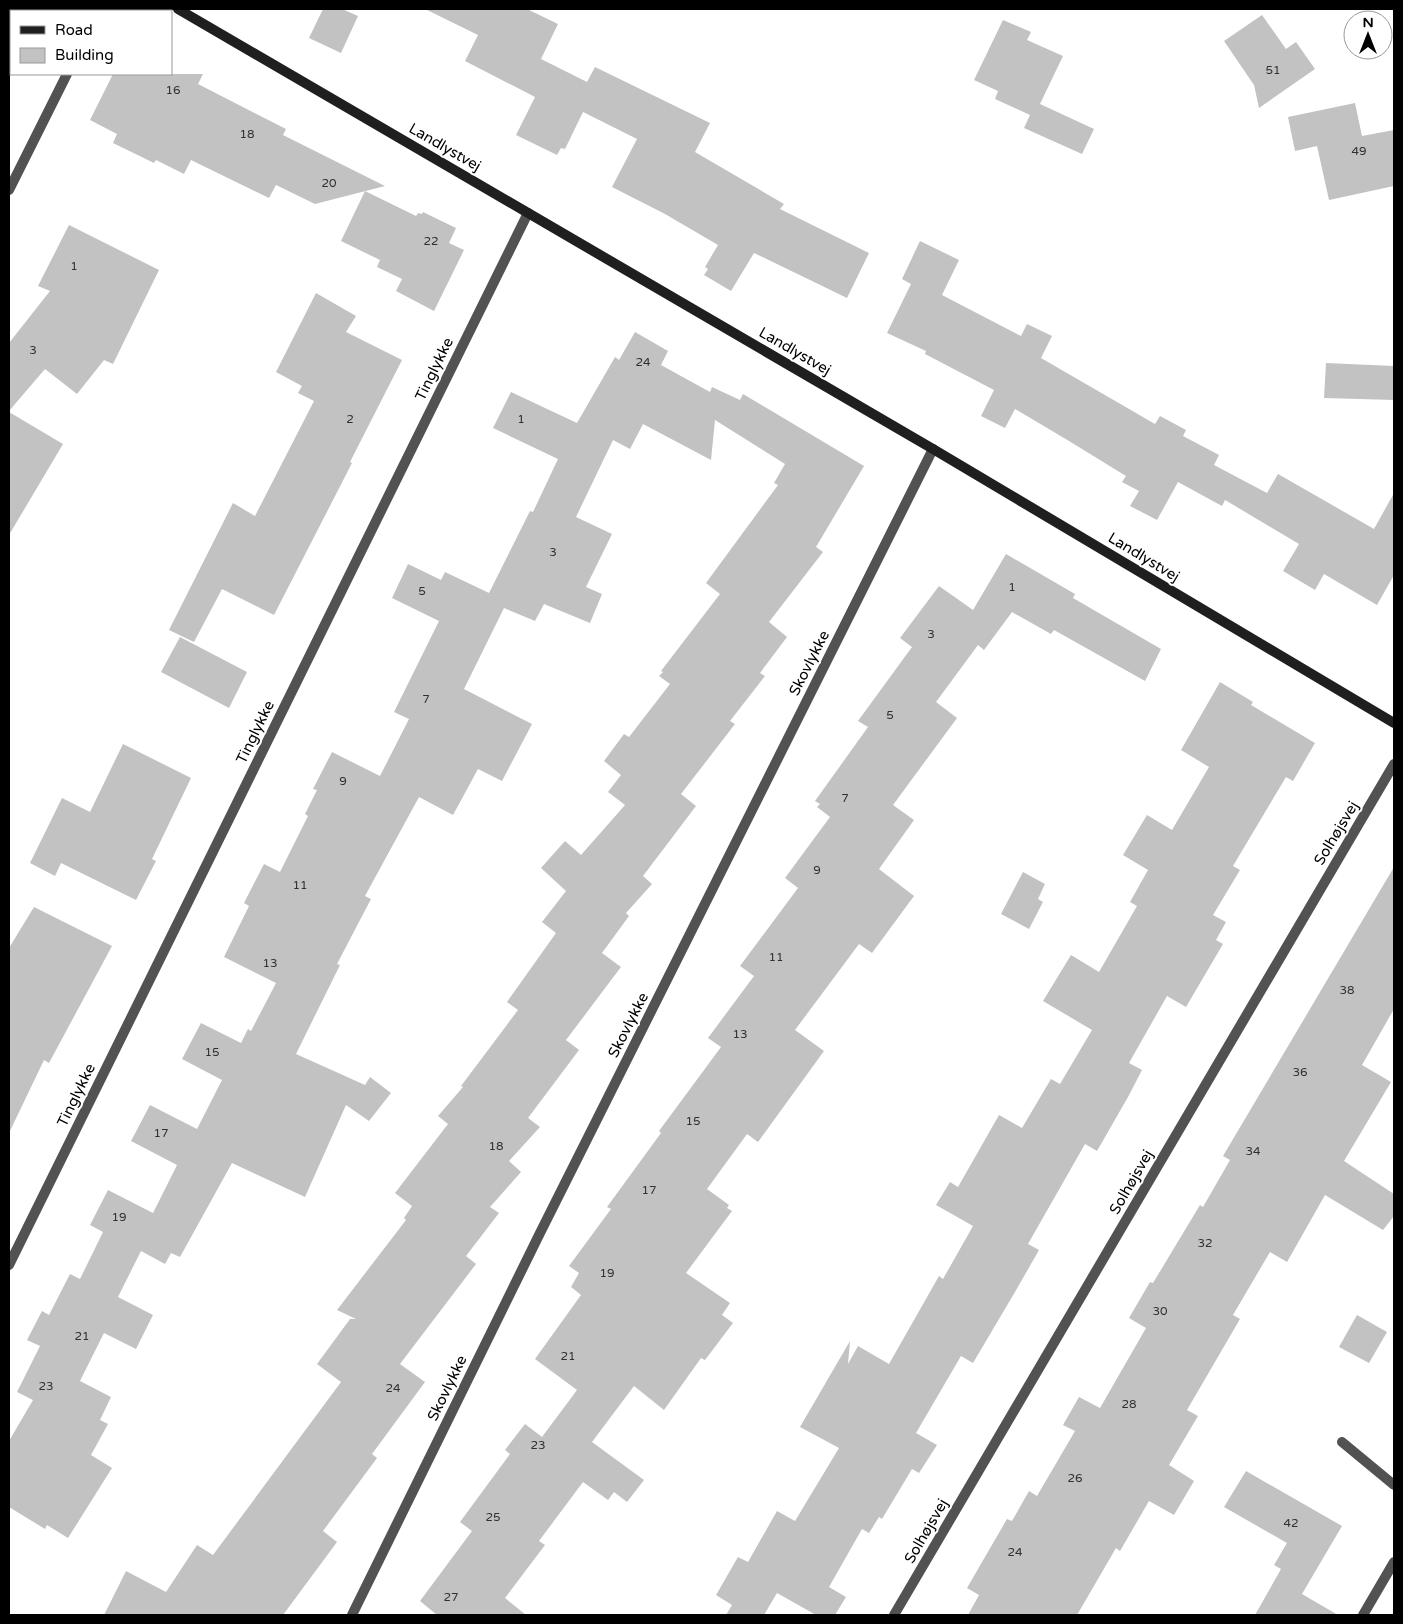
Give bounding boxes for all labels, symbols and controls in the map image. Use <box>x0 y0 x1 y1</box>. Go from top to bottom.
legend <box>10 10 172 75</box>
north arrow <box>1343 10 1393 60</box>
text: N <box>1362 14 1374 31</box>
text: Road <box>55 21 93 39</box>
text: Building <box>55 46 114 64</box>
house number: 51 <box>1265 63 1281 77</box>
house number: 16 <box>165 83 181 97</box>
street label: Landlystvej <box>406 119 484 175</box>
house number: 18 <box>239 127 255 141</box>
house number: 49 <box>1351 144 1367 158</box>
house number: 20 <box>321 176 337 190</box>
house number: 22 <box>423 234 439 248</box>
house number: 1 <box>70 259 78 273</box>
street label: Landlystvej <box>756 323 834 379</box>
street label: Tinglykke <box>411 335 457 403</box>
house number: 3 <box>29 343 37 357</box>
house number: 24 <box>635 355 651 369</box>
house number: 2 <box>346 412 354 426</box>
house number: 1 <box>517 412 525 426</box>
street label: Landlystvej <box>1105 529 1183 585</box>
house number: 3 <box>549 545 557 559</box>
house number: 1 <box>1008 580 1016 594</box>
house number: 5 <box>418 584 426 598</box>
street label: Skovlykke <box>785 627 833 699</box>
house number: 3 <box>927 627 935 641</box>
house number: 7 <box>422 692 430 706</box>
street label: Tinglykke <box>232 698 278 766</box>
house number: 5 <box>886 708 894 722</box>
house number: 9 <box>339 774 347 788</box>
house number: 7 <box>841 791 849 805</box>
street label: Solhøjsvej <box>1310 798 1362 868</box>
house number: 9 <box>813 863 821 877</box>
house number: 11 <box>292 878 308 892</box>
house number: 11 <box>768 950 784 964</box>
house number: 13 <box>262 956 278 970</box>
house number: 38 <box>1339 983 1355 997</box>
street label: Skovlykke <box>604 989 652 1061</box>
house number: 13 <box>732 1027 748 1041</box>
house number: 15 <box>204 1045 220 1059</box>
street label: Tinglykke <box>53 1061 99 1129</box>
house number: 36 <box>1292 1065 1308 1079</box>
house number: 15 <box>685 1114 701 1128</box>
house number: 17 <box>153 1126 169 1140</box>
house number: 18 <box>488 1139 504 1153</box>
house number: 34 <box>1245 1144 1261 1158</box>
street label: Solhøjsvej <box>1105 1147 1157 1217</box>
house number: 17 <box>641 1183 657 1197</box>
house number: 19 <box>111 1210 127 1224</box>
house number: 32 <box>1197 1236 1213 1250</box>
house number: 19 <box>599 1266 615 1280</box>
house number: 30 <box>1152 1304 1168 1318</box>
house number: 21 <box>74 1329 90 1343</box>
house number: 21 <box>560 1349 576 1363</box>
street label: Skovlykke <box>423 1352 471 1424</box>
house number: 23 <box>38 1379 54 1393</box>
house number: 24 <box>385 1381 401 1395</box>
house number: 28 <box>1121 1397 1137 1411</box>
house number: 23 <box>530 1438 546 1452</box>
house number: 26 <box>1067 1471 1083 1485</box>
street label: Solhøjsvej <box>900 1496 952 1566</box>
house number: 25 <box>485 1510 501 1524</box>
house number: 42 <box>1283 1516 1299 1530</box>
house number: 24 <box>1007 1545 1023 1559</box>
house number: 27 <box>443 1590 459 1604</box>

